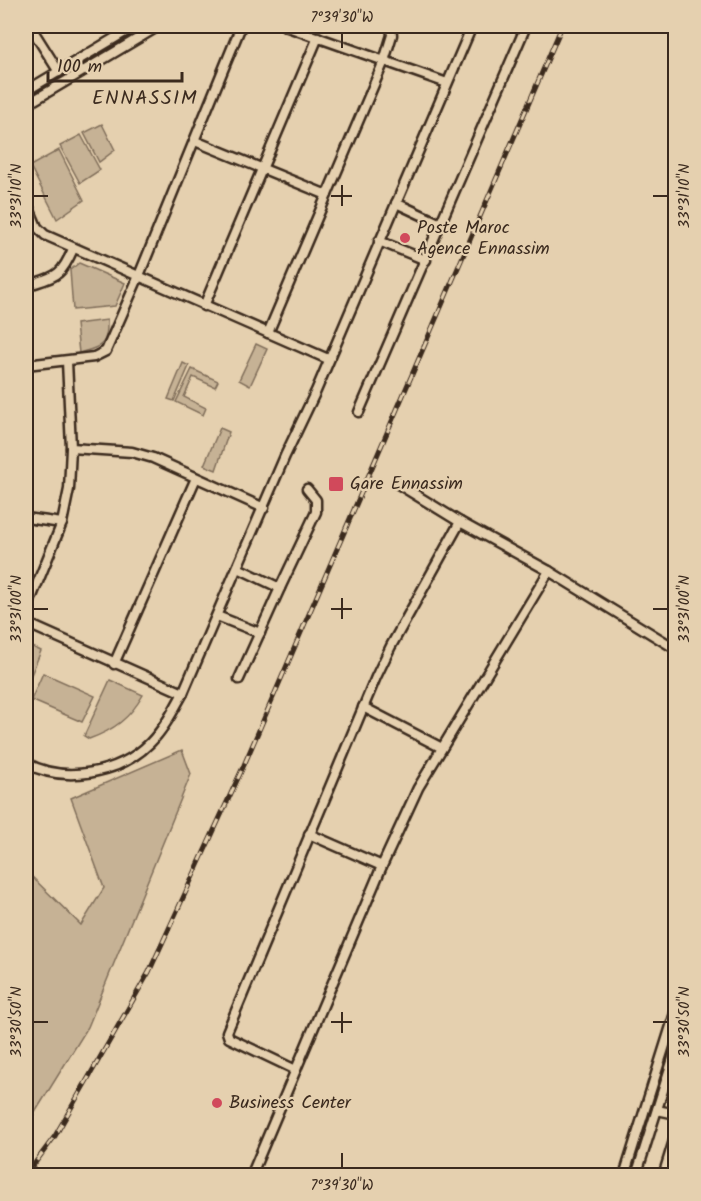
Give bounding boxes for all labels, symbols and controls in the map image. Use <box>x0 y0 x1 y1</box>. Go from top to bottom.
text: 7°39'30"W <box>311 6 374 30</box>
scale bar <box>48 45 182 83</box>
text: 100 m <box>57 53 102 82</box>
district label: ENNASSIM <box>92 83 198 115</box>
text: 33°31'10"N <box>5 164 29 229</box>
text: 33°31'10"N <box>673 164 697 229</box>
place label: Poste Maroc Agence Ennassim <box>417 214 550 264</box>
marker: Poste Maroc Agence Ennassim <box>398 231 412 245</box>
place label: Gare Ennassim <box>350 470 463 499</box>
marker: Gare Ennassim <box>327 475 345 493</box>
text: 33°31'00"N <box>5 575 29 643</box>
text: 33°31'00"N <box>673 575 697 643</box>
text: 33°30'50"N <box>5 986 29 1058</box>
text: 33°30'50"N <box>673 986 697 1058</box>
place label: Business Center <box>229 1089 352 1118</box>
marker: Business Center <box>210 1096 224 1110</box>
text: 7°39'30"W <box>311 1174 374 1198</box>

